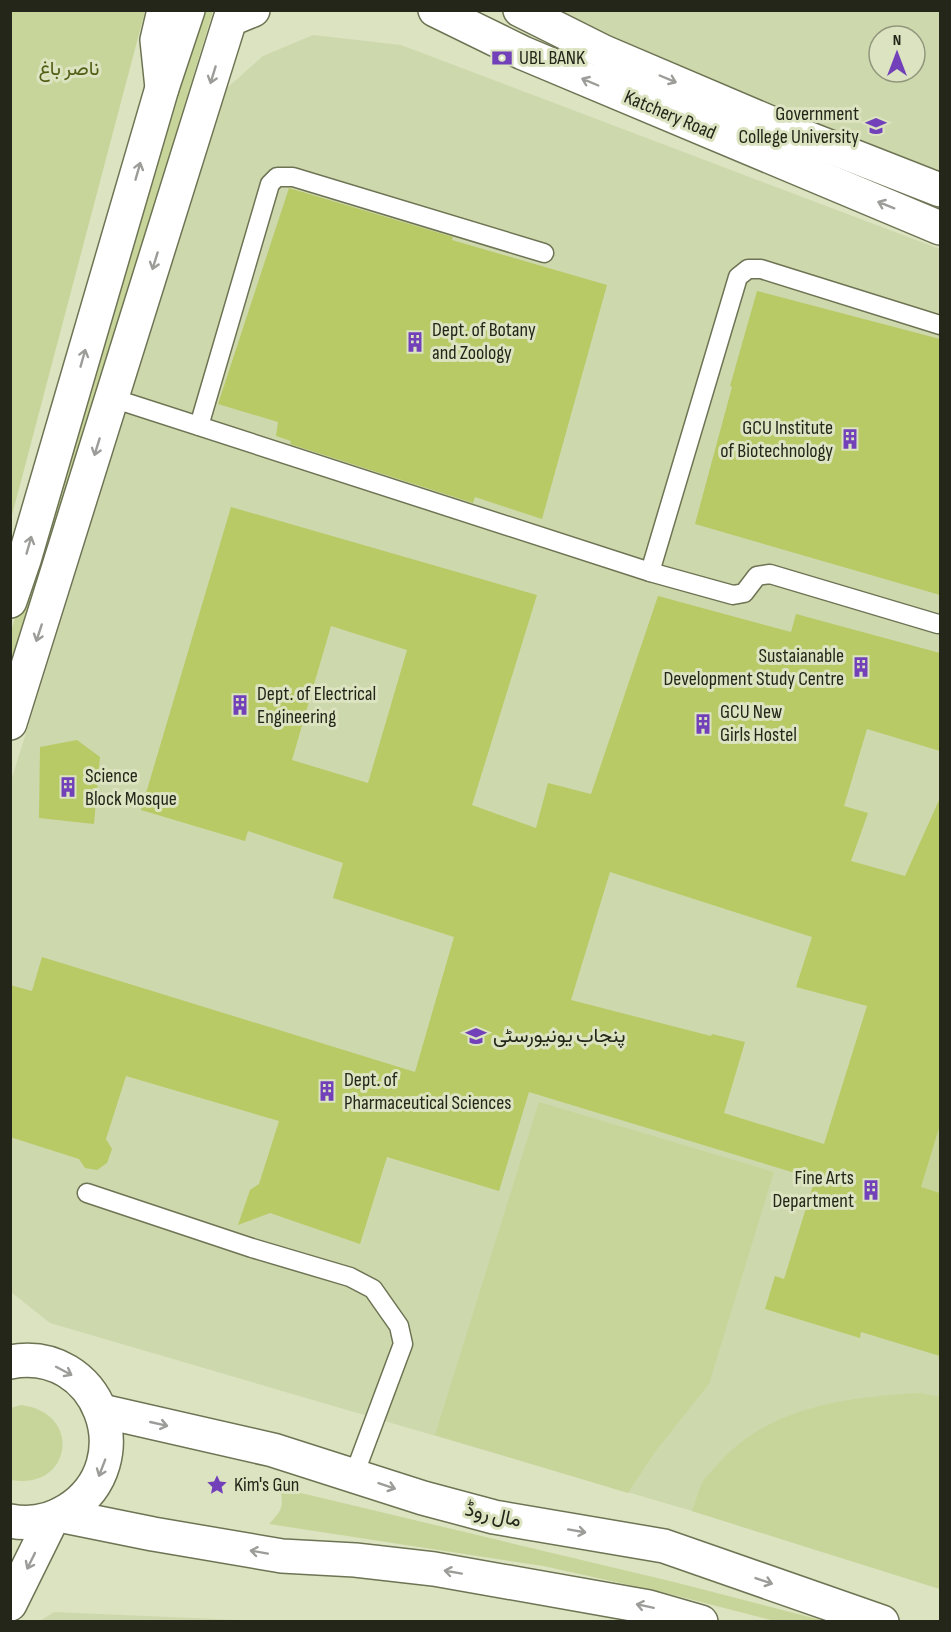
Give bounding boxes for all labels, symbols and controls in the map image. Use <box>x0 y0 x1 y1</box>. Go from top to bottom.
north arrow <box>867 24 927 84</box>
text: N <box>893 31 901 50</box>
bank icon: UBL BANK <box>490 46 514 70</box>
place label: UBL BANK <box>519 46 585 70</box>
park label: ناصر باغ <box>38 57 100 82</box>
one-way arrow <box>207 65 218 84</box>
one-way arrow <box>659 74 677 85</box>
one-way arrow <box>582 76 600 87</box>
street label: Katchery Road <box>621 85 719 145</box>
place label: Government College University <box>739 102 859 149</box>
school or university icon: Government College University <box>864 114 888 138</box>
one-way arrow <box>133 162 144 181</box>
one-way arrow <box>878 199 896 210</box>
one-way arrow <box>149 251 160 270</box>
place label: Dept. of Botany and Zoology <box>432 318 536 365</box>
building icon: Dept. of Botany and Zoology <box>403 330 427 354</box>
one-way arrow <box>78 349 89 368</box>
place label: GCU Institute of Biotechnology <box>720 416 833 463</box>
building icon: GCU Institute of Biotechnology <box>838 427 862 451</box>
one-way arrow <box>91 437 102 456</box>
one-way arrow <box>24 536 35 555</box>
one-way arrow <box>33 623 44 642</box>
place label: Sustaianable Development Study Centre <box>663 644 844 691</box>
building icon: Sustaianable Development Study Centre <box>849 655 873 679</box>
place label: Dept. of Electrical Engineering <box>257 682 376 729</box>
building icon: Dept. of Electrical Engineering <box>228 693 252 717</box>
place label: GCU New Girls Hostel <box>720 700 797 747</box>
building icon: GCU New Girls Hostel <box>691 712 715 736</box>
place label: Science Block Mosque <box>85 764 177 811</box>
building icon: Science Block Mosque <box>56 775 80 799</box>
school or university icon: پنجاب یونیورسٹی <box>464 1024 488 1048</box>
place label: پنجاب یونیورسٹی <box>493 1024 625 1049</box>
place label: Dept. of Pharmaceutical Sciences <box>344 1068 511 1115</box>
building icon: Dept. of Pharmaceutical Sciences <box>315 1079 339 1103</box>
place label: Fine Arts Department <box>772 1166 854 1213</box>
building icon: Fine Arts Department <box>859 1178 883 1202</box>
one-way arrow <box>55 1366 73 1377</box>
one-way arrow <box>148 1419 168 1430</box>
one-way arrow <box>95 1458 106 1477</box>
place icon: Kim's Gun <box>205 1473 229 1497</box>
place label: Kim's Gun <box>234 1473 299 1497</box>
one-way arrow <box>377 1482 396 1493</box>
street label: مال روڈ <box>463 1497 523 1533</box>
one-way arrow <box>566 1526 586 1537</box>
one-way arrow <box>250 1546 269 1557</box>
one-way arrow <box>25 1552 37 1570</box>
one-way arrow <box>443 1567 463 1578</box>
one-way arrow <box>755 1576 773 1587</box>
one-way arrow <box>636 1600 655 1612</box>

